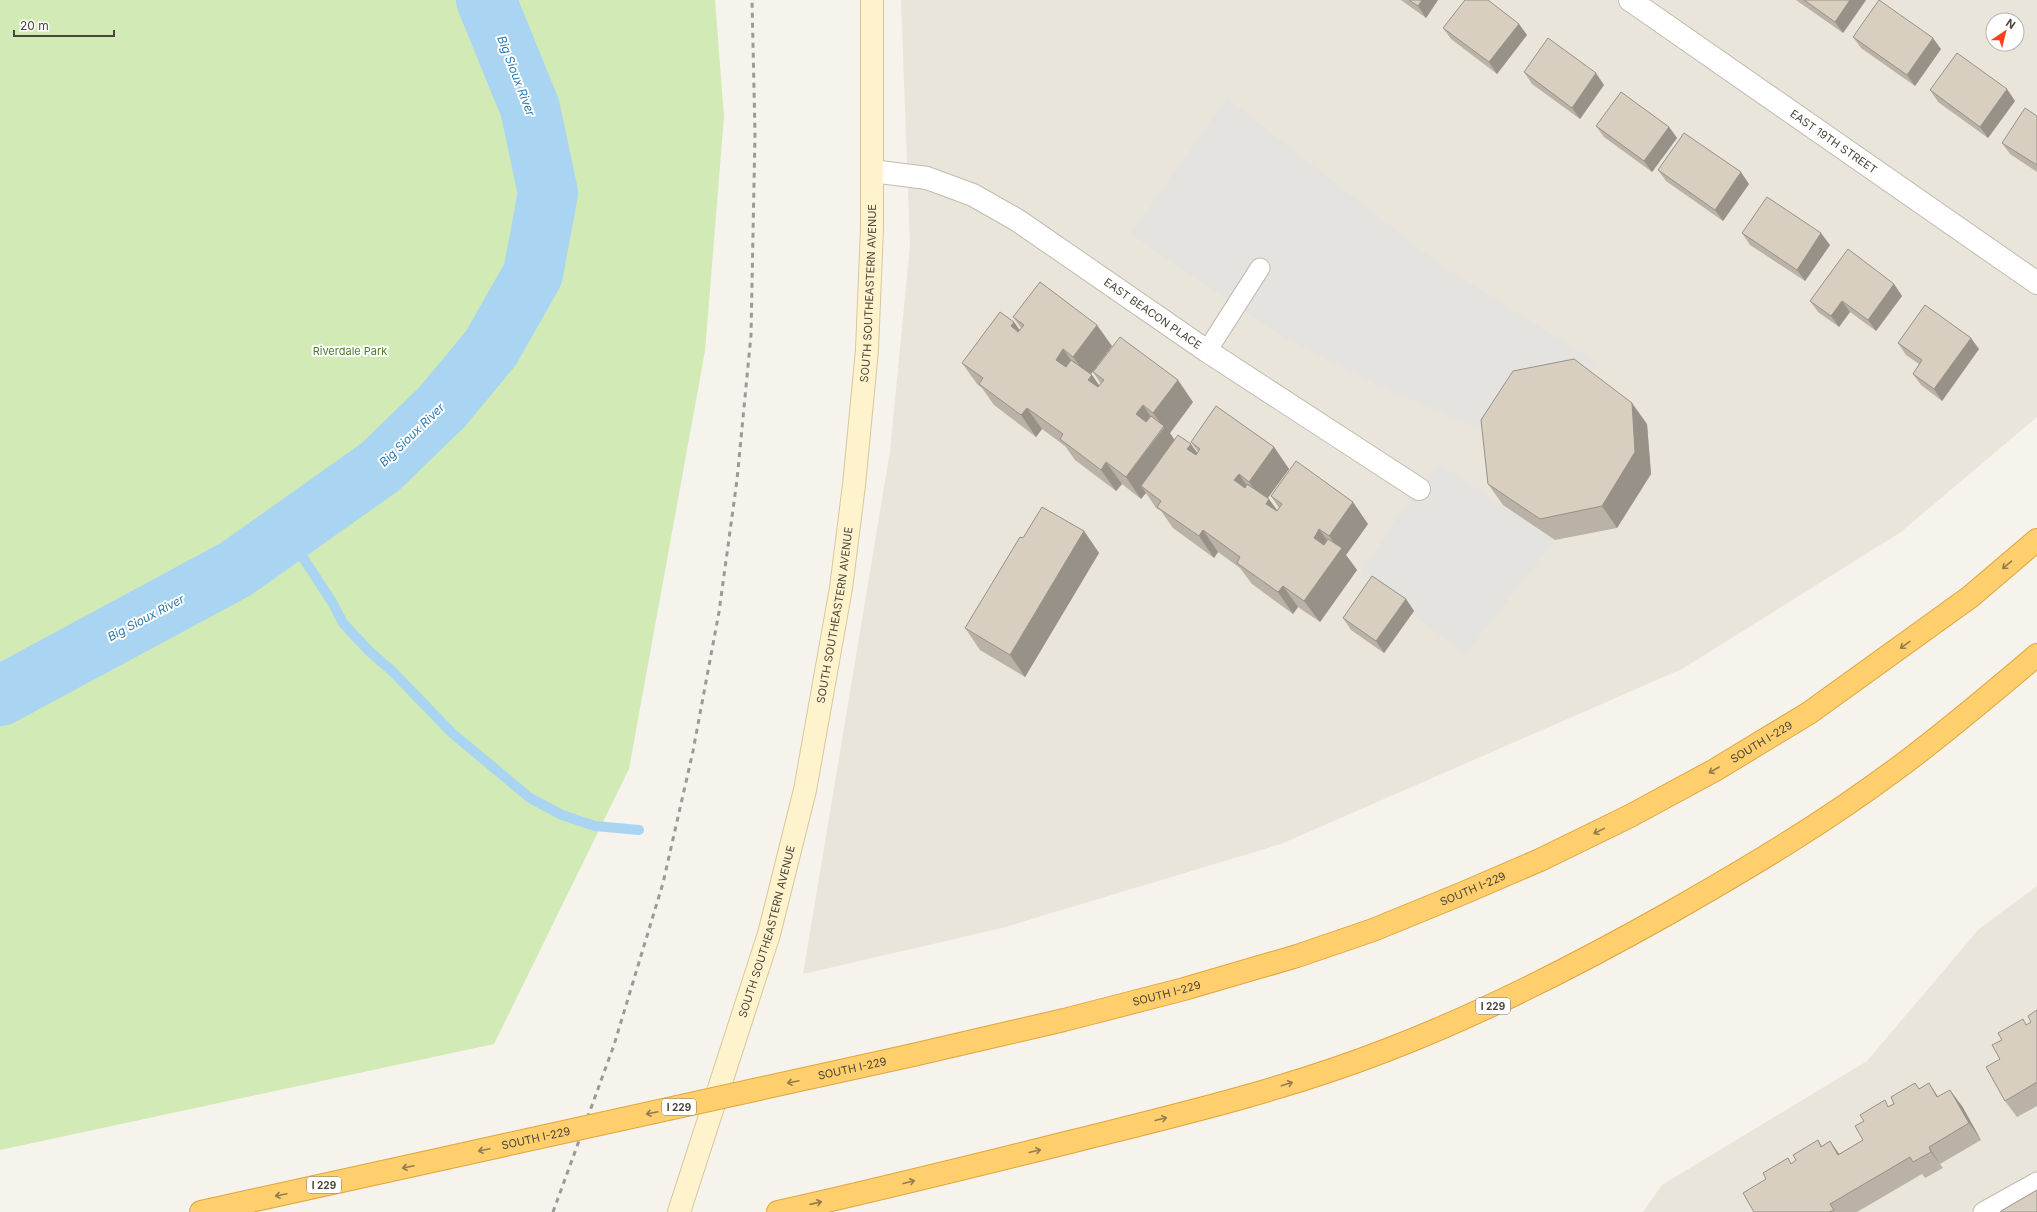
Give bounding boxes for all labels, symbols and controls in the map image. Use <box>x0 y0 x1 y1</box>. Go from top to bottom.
scale bar <box>14 12 114 38</box>
north arrow <box>1985 12 2025 52</box>
text: N <box>2003 16 2018 32</box>
text: 20 m <box>20 18 49 33</box>
water label: Big Sioux River <box>494 33 539 119</box>
street label: EAST 19TH STREET <box>1787 106 1880 177</box>
street label: SOUTH SOUTHEASTERN AVENUE <box>857 204 879 383</box>
street label: EAST BEACON PLACE <box>1101 275 1204 352</box>
park label: Riverdale Park <box>313 344 387 358</box>
water label: Big Sioux River <box>376 399 448 470</box>
street label: SOUTH SOUTHEASTERN AVENUE <box>814 526 856 705</box>
one-way arrow <box>2002 561 2013 570</box>
water label: Big Sioux River <box>105 591 187 644</box>
one-way arrow <box>1899 641 1910 649</box>
street label: SOUTH I-229 <box>1728 718 1795 766</box>
one-way arrow <box>1709 767 1721 775</box>
one-way arrow <box>1594 828 1606 835</box>
street label: SOUTH SOUTHEASTERN AVENUE <box>735 844 798 1019</box>
street label: SOUTH I-229 <box>1438 869 1508 909</box>
street label: SOUTH I-229 <box>1131 977 1203 1009</box>
road number: I 229 <box>1476 998 1510 1014</box>
street label: SOUTH I-229 <box>817 1054 888 1083</box>
one-way arrow <box>786 1078 799 1086</box>
one-way arrow <box>1280 1080 1293 1087</box>
road number: I 229 <box>662 1099 696 1115</box>
one-way arrow <box>646 1109 659 1117</box>
one-way arrow <box>1155 1115 1168 1122</box>
street label: SOUTH I-229 <box>500 1124 572 1153</box>
one-way arrow <box>1028 1146 1041 1154</box>
one-way arrow <box>478 1147 491 1154</box>
one-way arrow <box>402 1163 415 1171</box>
road number: I 229 <box>307 1177 341 1193</box>
one-way arrow <box>902 1177 915 1185</box>
one-way arrow <box>275 1191 288 1199</box>
one-way arrow <box>809 1199 822 1207</box>

